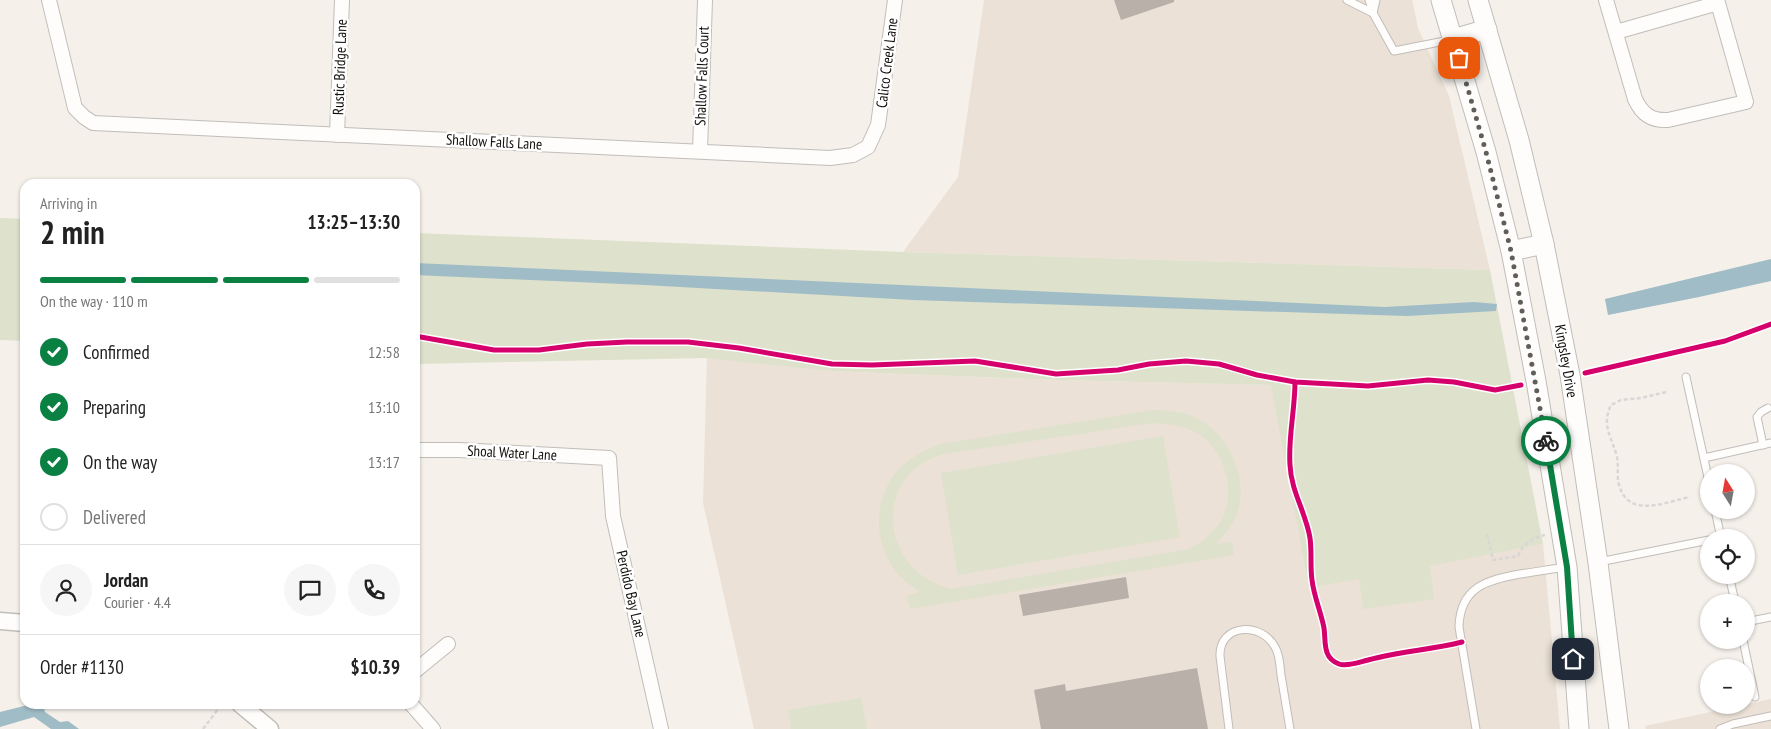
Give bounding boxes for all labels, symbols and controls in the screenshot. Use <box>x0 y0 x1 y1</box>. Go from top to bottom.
street label: Calico Creek Lane <box>872 17 901 109</box>
street label: Rustic Bridge Lane <box>328 19 351 115</box>
street label: Shallow Falls Court <box>690 26 713 126</box>
pin <box>1438 37 1480 79</box>
icon: bag <box>1445 44 1473 72</box>
street label: Shallow Falls Lane <box>445 129 543 154</box>
text: Arriving in <box>40 193 97 213</box>
text: 13:25–13:30 <box>307 210 400 234</box>
text: 2 min <box>40 211 105 253</box>
text: On the way · 110 m <box>40 291 148 311</box>
street label: Kingsley Drive <box>1551 323 1582 399</box>
icon: check <box>40 338 68 366</box>
text: Confirmed <box>83 340 150 364</box>
text: 12:58 <box>368 342 400 362</box>
icon: check <box>40 393 68 421</box>
text: Preparing <box>83 395 146 419</box>
text: 13:10 <box>368 397 400 417</box>
courier <box>1521 416 1571 466</box>
icon: bike <box>1532 427 1560 455</box>
street label: Shoal Water Lane <box>467 441 557 464</box>
icon: check <box>40 448 68 476</box>
text: On the way <box>83 450 157 474</box>
text: 13:17 <box>368 452 400 472</box>
north arrow <box>1700 464 1755 519</box>
map controls <box>1700 464 1755 714</box>
text: Delivered <box>83 505 146 529</box>
button: locate <box>1700 529 1755 584</box>
street label: Perdido Bay Lane <box>612 548 651 639</box>
button: person <box>40 564 92 616</box>
button: chat <box>284 564 336 616</box>
button: phone <box>348 564 400 616</box>
text: Jordan <box>104 568 148 592</box>
text: Courier · 4.4 <box>104 592 171 612</box>
button: + <box>1700 594 1755 649</box>
pin <box>1552 638 1594 680</box>
icon: home <box>1559 645 1587 673</box>
text: Order #1130 <box>40 655 124 679</box>
text: $10.39 <box>351 655 400 679</box>
button: − <box>1700 659 1755 714</box>

